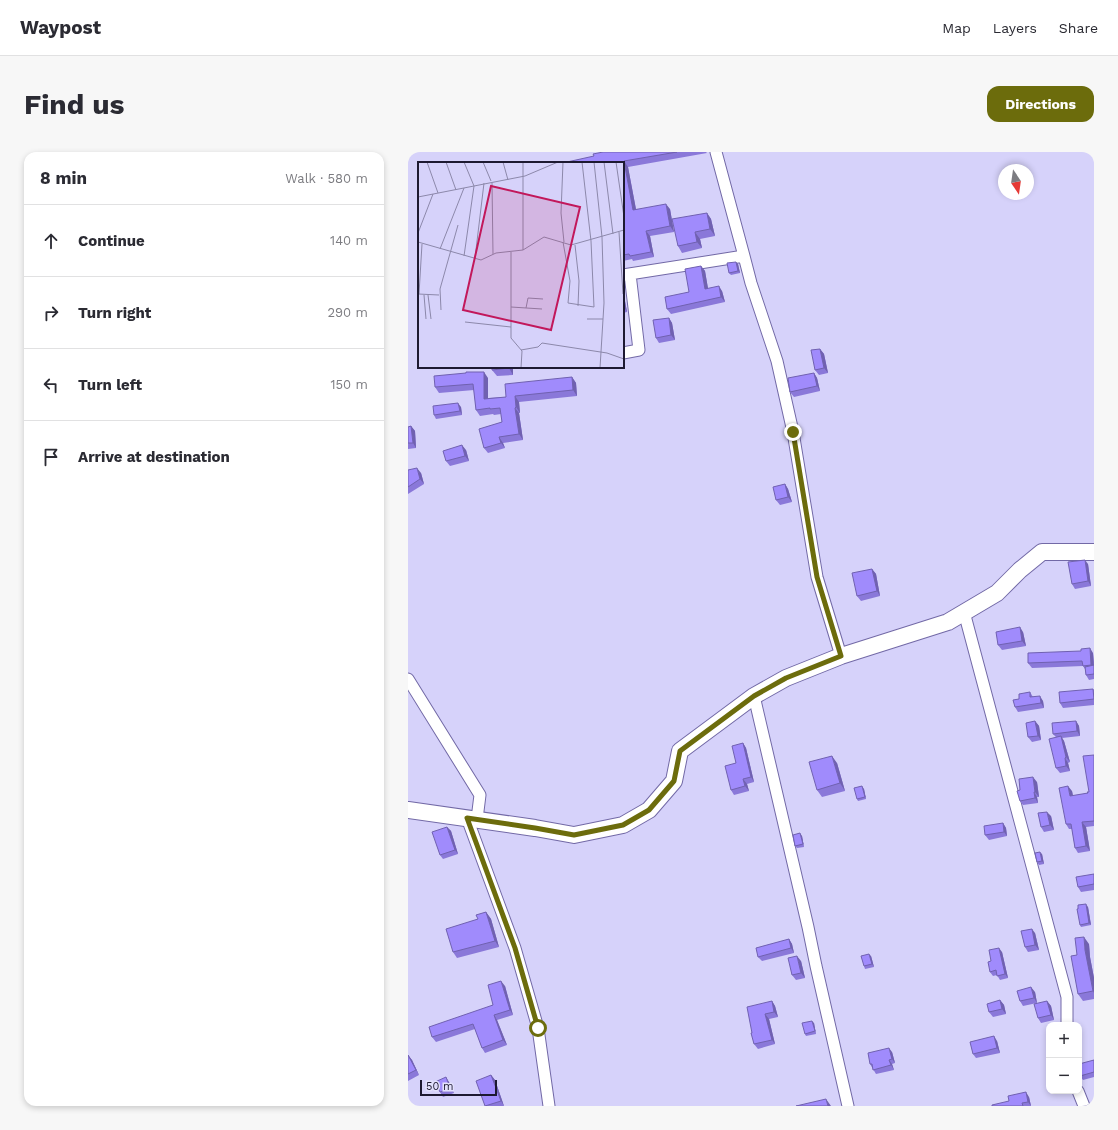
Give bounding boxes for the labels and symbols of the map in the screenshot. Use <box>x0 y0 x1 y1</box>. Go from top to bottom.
inset map <box>418 162 624 368</box>
north arrow <box>998 164 1034 200</box>
route end <box>784 423 802 441</box>
route start <box>529 1019 547 1037</box>
scale bar <box>420 1078 497 1097</box>

